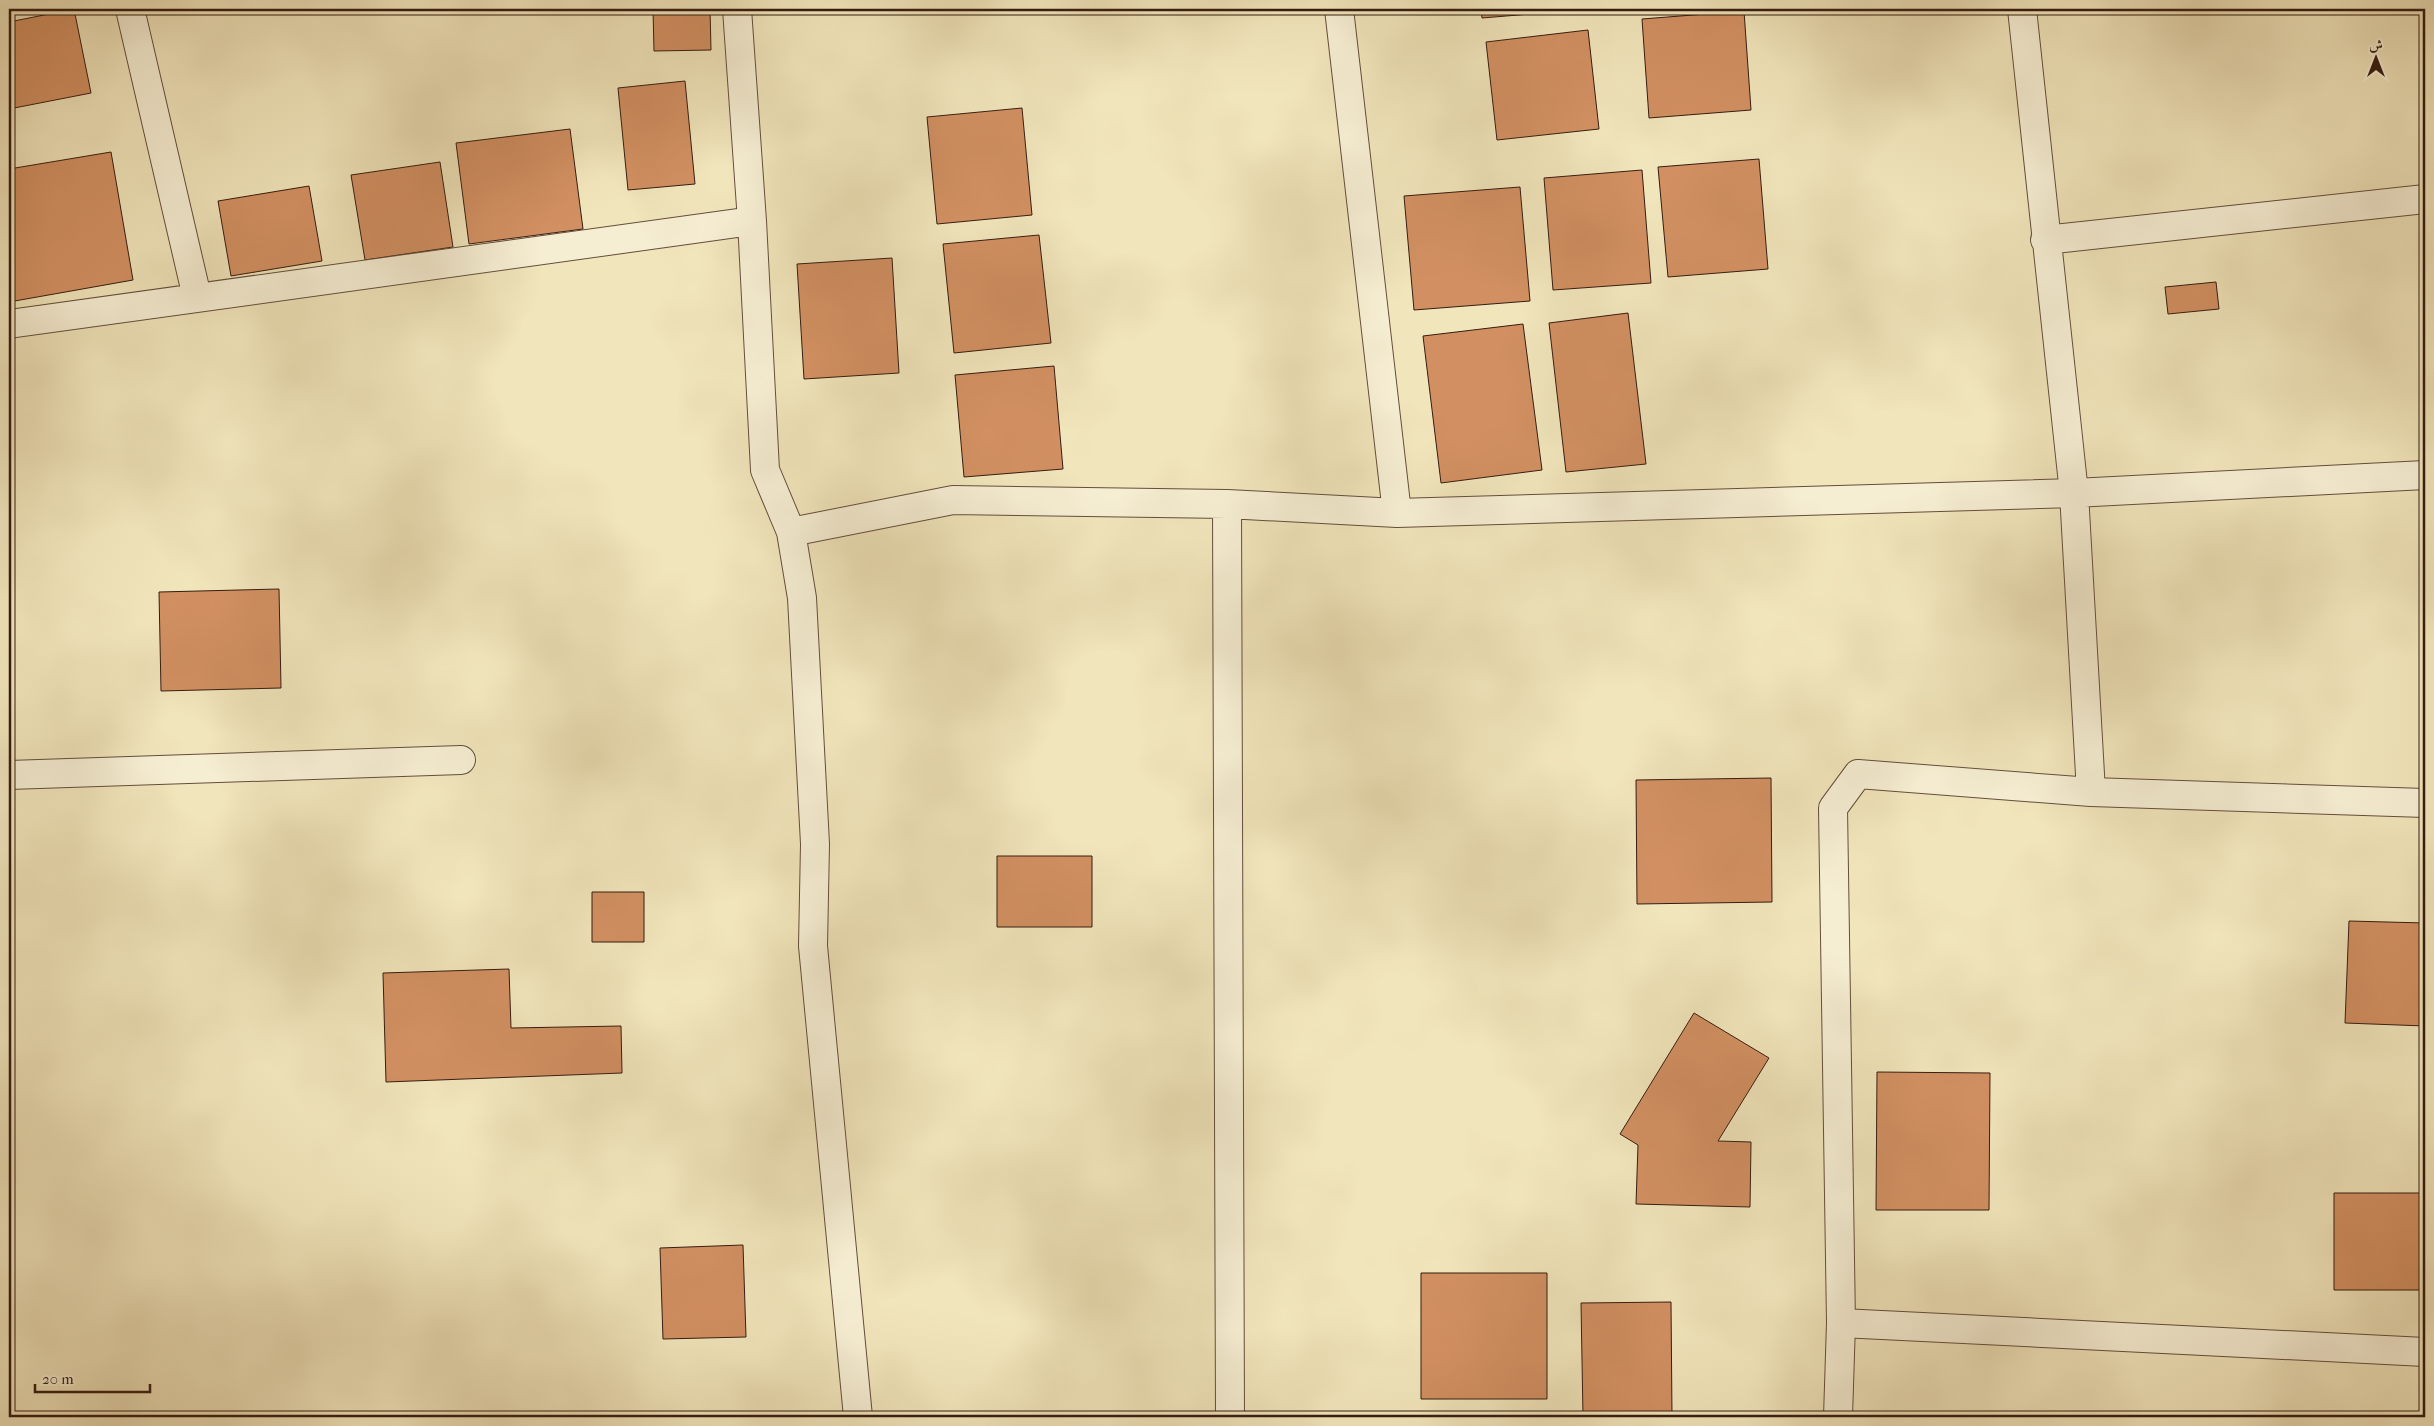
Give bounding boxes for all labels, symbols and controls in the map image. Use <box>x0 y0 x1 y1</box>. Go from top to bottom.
north arrow <box>2352 32 2402 82</box>
text: ش <box>2369 37 2383 54</box>
scale bar <box>35 1361 150 1393</box>
text: 20 m <box>42 1370 74 1388</box>

